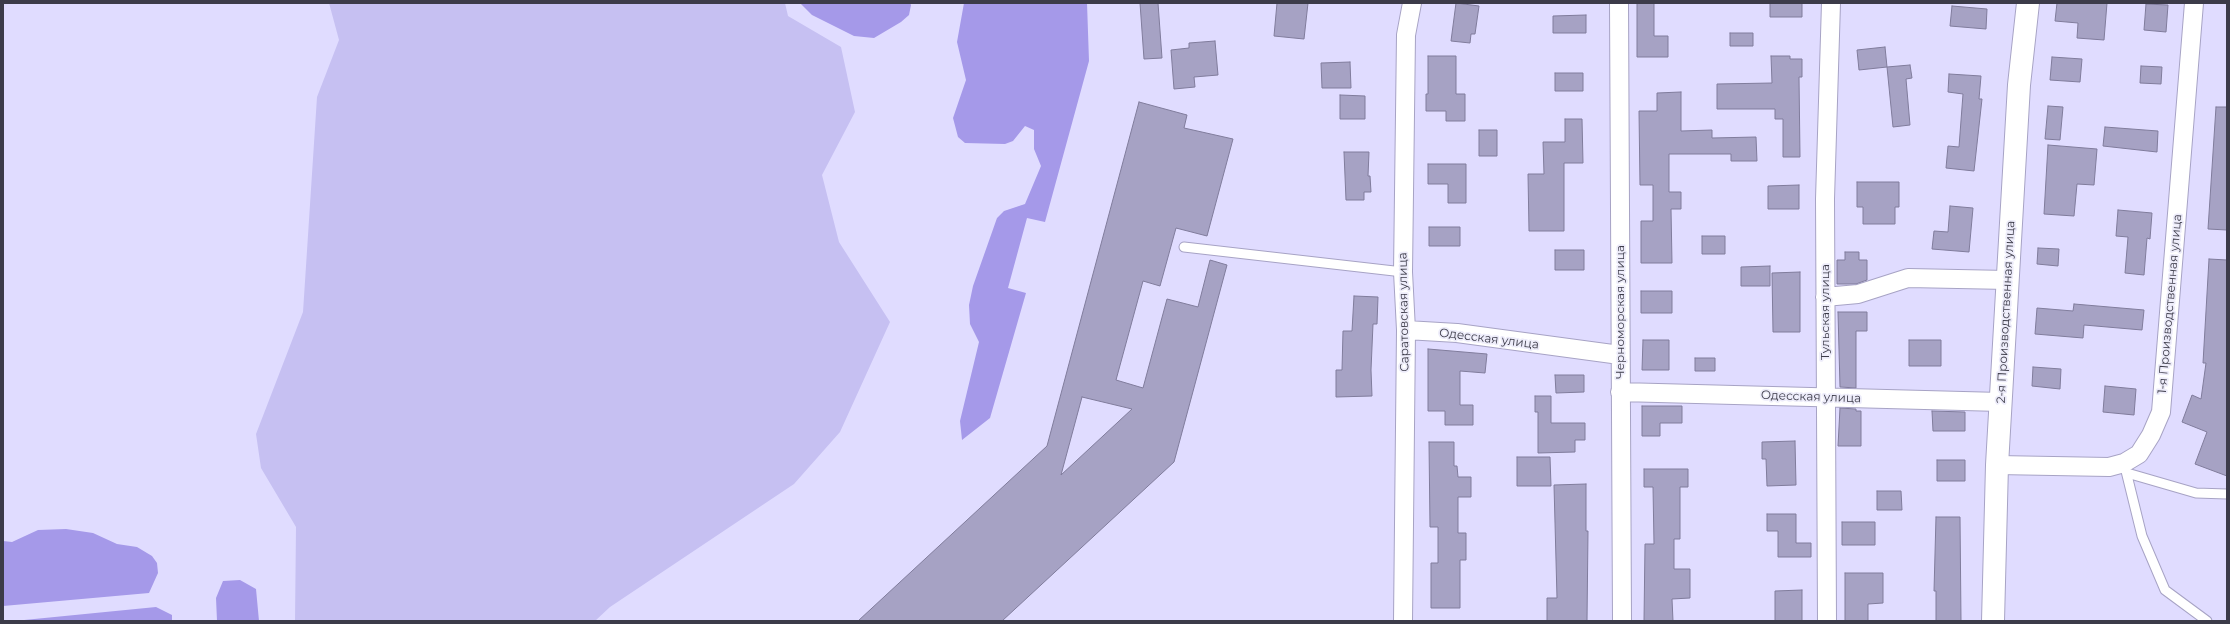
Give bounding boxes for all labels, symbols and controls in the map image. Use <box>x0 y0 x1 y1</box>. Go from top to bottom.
street label: 1-я Производственная улица <box>2155 214 2185 394</box>
street label: 2-я Производственная улица <box>1994 220 2018 404</box>
street label: Черноморская улица <box>1613 245 1627 379</box>
street label: Саратовская улица <box>1396 252 1412 372</box>
street label: Тульская улица <box>1818 264 1832 360</box>
street label: Одесская улица <box>1438 326 1540 352</box>
street label: Одесская улица <box>1761 388 1861 406</box>

